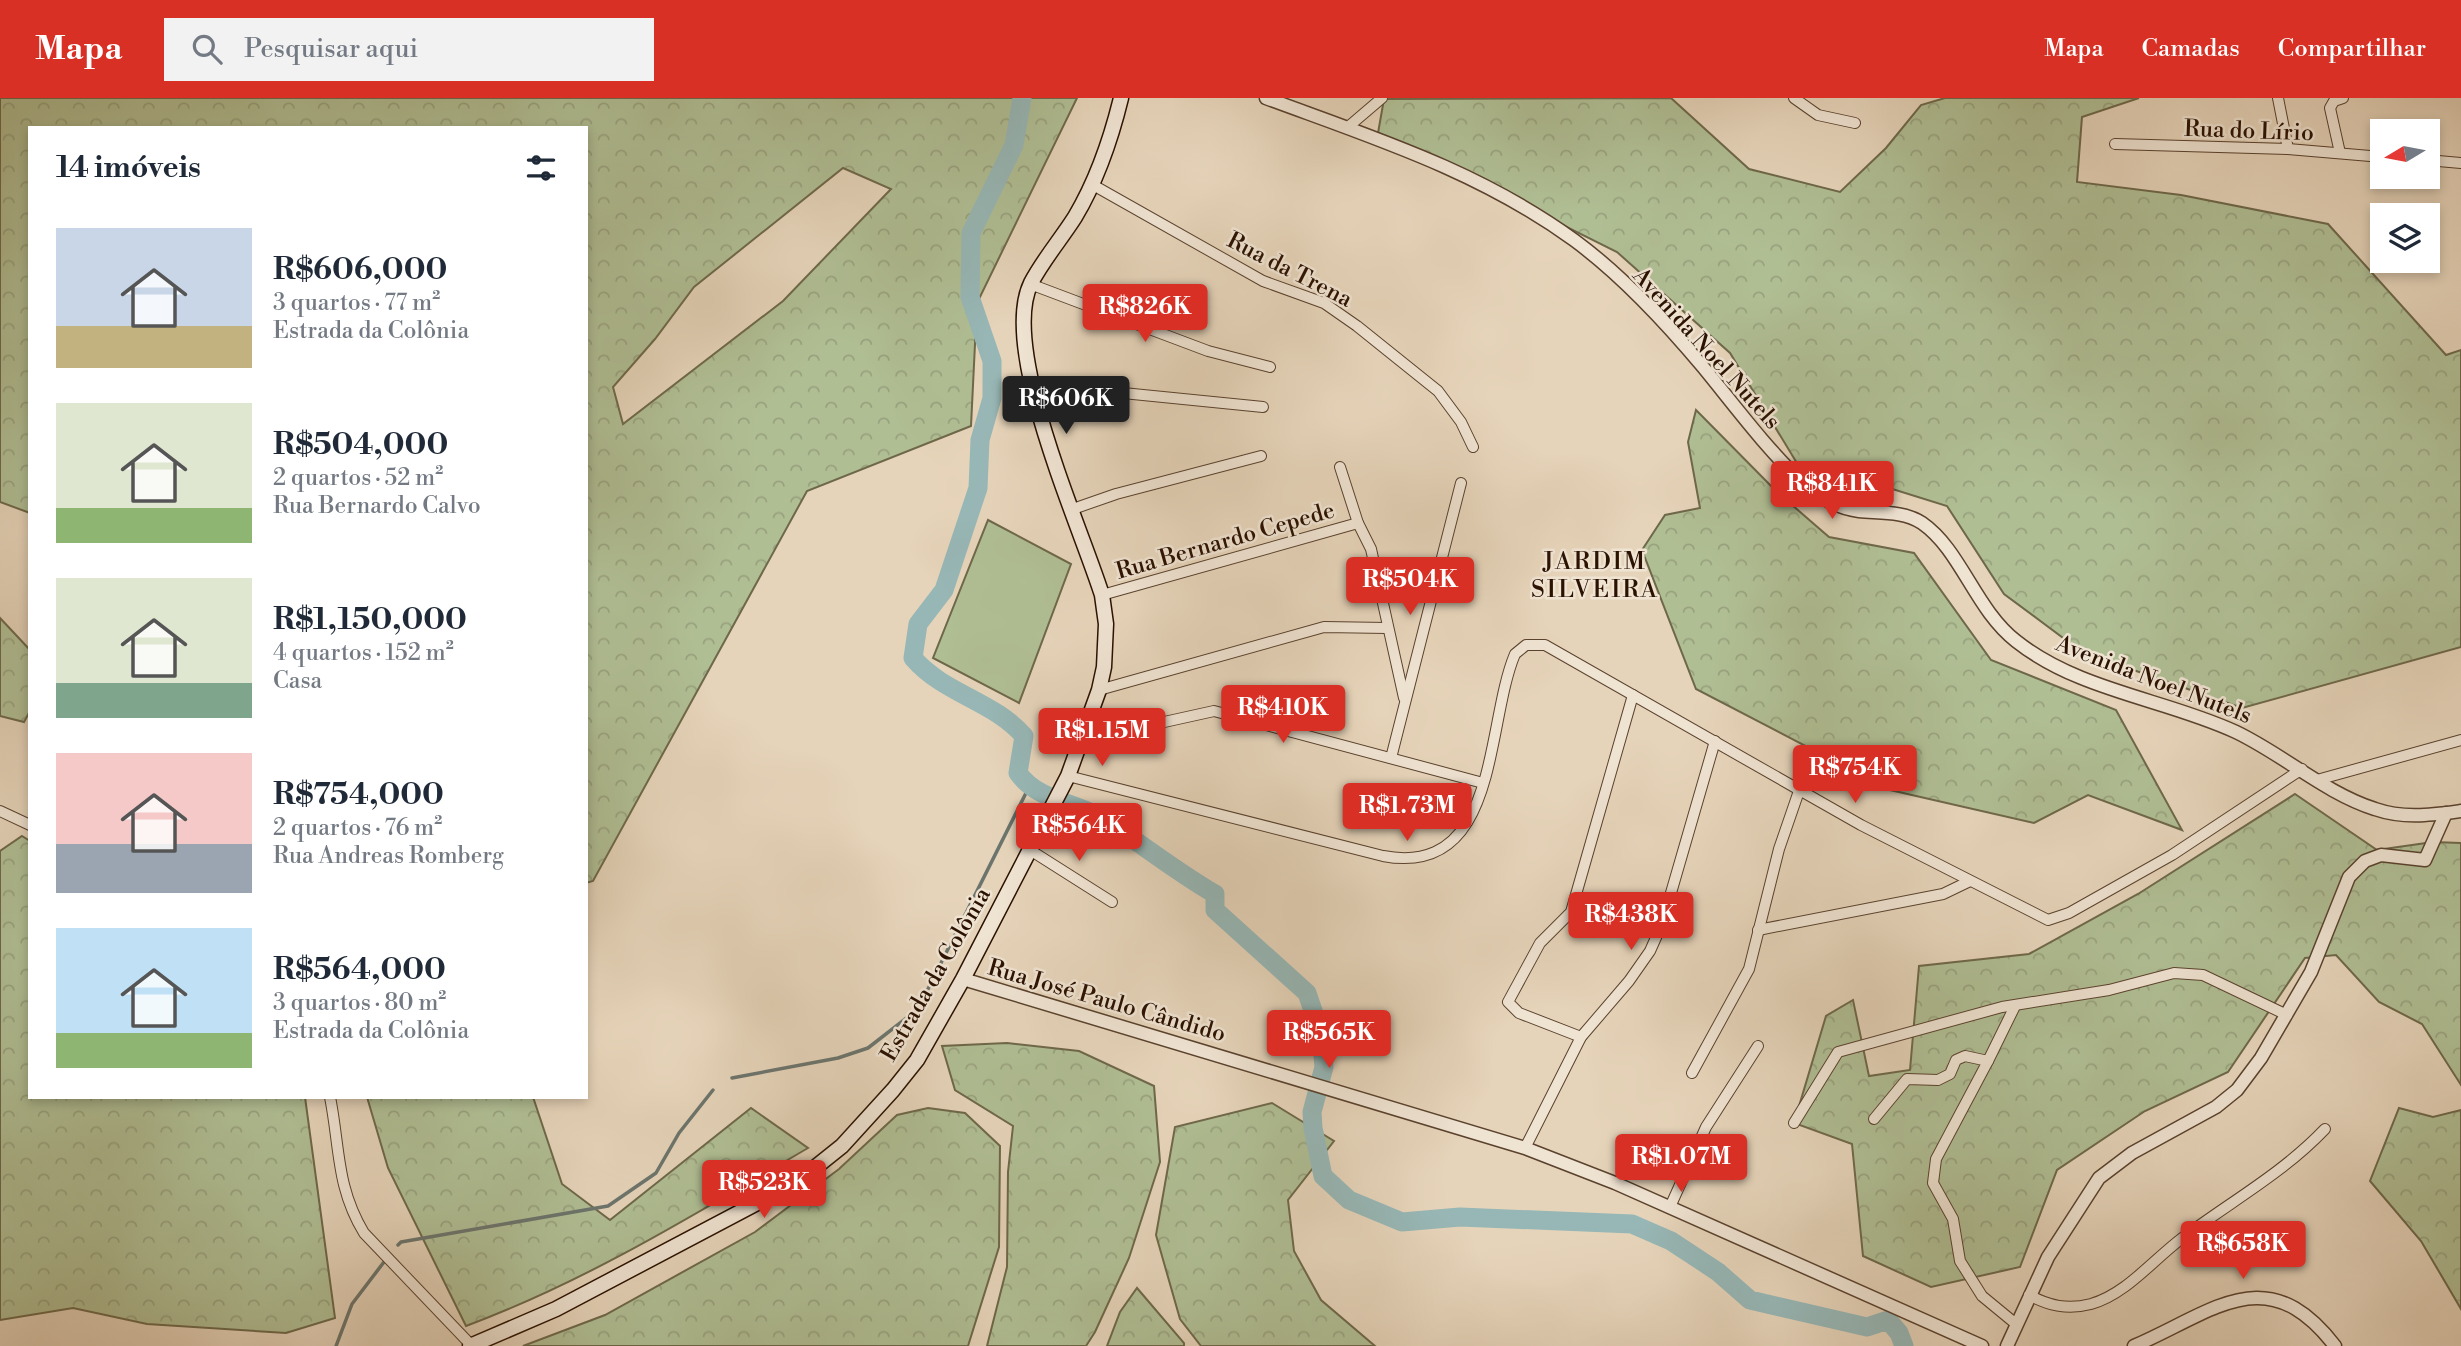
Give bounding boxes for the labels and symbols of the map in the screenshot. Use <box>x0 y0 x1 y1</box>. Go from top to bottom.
street label: Rua do Lírio <box>2184 115 2314 147</box>
north arrow <box>2370 119 2440 189</box>
street label: Rua da Trena <box>1222 226 1357 314</box>
street label: Avenida Noel Nutels <box>1626 261 1786 435</box>
pin: R$826K <box>1088 285 1202 344</box>
pin: R$606K <box>1009 376 1123 436</box>
pin: R$841K <box>1775 462 1889 521</box>
street label: Rua Bernardo Cepede <box>1113 496 1338 586</box>
district label: JARDIM SILVEIRA <box>1531 547 1659 605</box>
pin: R$504K <box>1353 558 1467 617</box>
street label: Avenida Noel Nutels <box>2051 629 2255 730</box>
pin: R$410K <box>1226 686 1340 745</box>
pin: R$1.15M <box>1037 708 1167 768</box>
pin: R$754K <box>1798 746 1912 805</box>
pin: R$1.73M <box>1342 784 1472 843</box>
pin: R$564K <box>1022 804 1136 863</box>
street label: Estrada da Colônia <box>875 882 997 1066</box>
pin: R$438K <box>1574 892 1688 952</box>
street label: Rua José Paulo Cândido <box>985 954 1229 1048</box>
pin: R$565K <box>1272 1010 1386 1070</box>
pin: R$1.07M <box>1616 1134 1746 1194</box>
pin: R$523K <box>707 1160 821 1220</box>
pin: R$658K <box>2186 1222 2300 1281</box>

